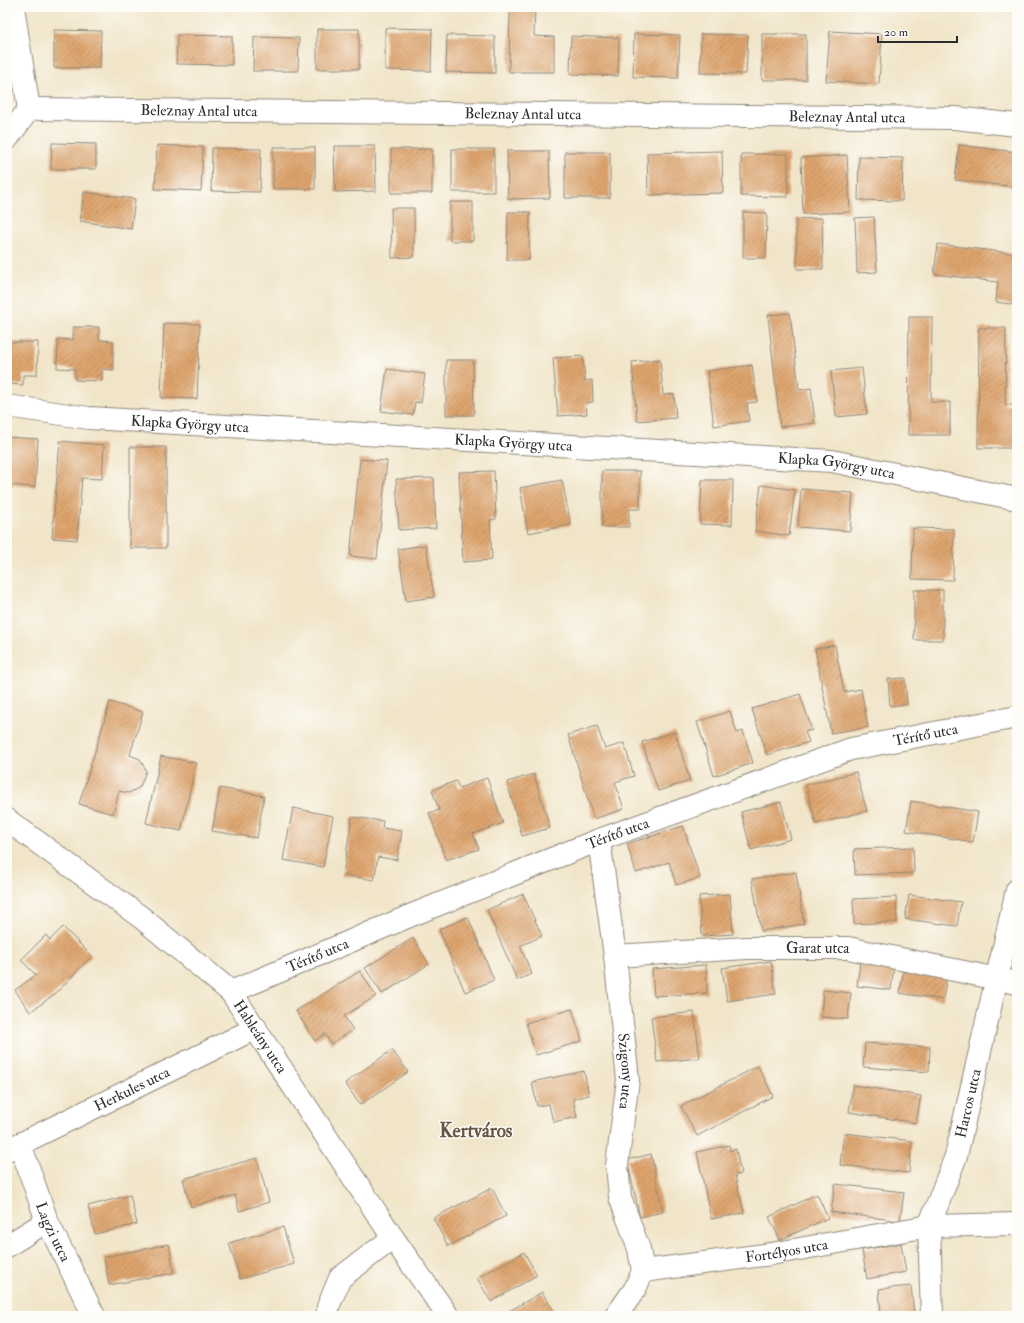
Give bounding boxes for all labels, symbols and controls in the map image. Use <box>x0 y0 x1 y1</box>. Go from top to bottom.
scale bar <box>878 18 957 44</box>
text: 20 m <box>884 25 909 40</box>
street label: Beleznay Antal utca <box>140 101 258 121</box>
street label: Beleznay Antal utca <box>464 104 582 124</box>
street label: Beleznay Antal utca <box>788 107 906 128</box>
street label: Klapka György utca <box>130 411 250 437</box>
street label: Klapka György utca <box>454 430 574 456</box>
street label: Klapka György utca <box>777 449 897 484</box>
street label: Térítő utca <box>892 719 960 751</box>
street label: Térítő utca <box>584 813 653 854</box>
street label: Térítő utca <box>284 934 352 977</box>
street label: Garat utca <box>786 939 850 958</box>
street label: Hableány utca <box>229 997 291 1078</box>
street label: Szigony utca <box>613 1032 637 1111</box>
street label: Herkules utca <box>91 1062 174 1116</box>
street label: Harcos utca <box>951 1066 986 1140</box>
district label: Kertváros <box>440 1119 513 1143</box>
street label: Lagzi utca <box>31 1200 75 1266</box>
street label: Fortélyos utca <box>744 1235 830 1267</box>

